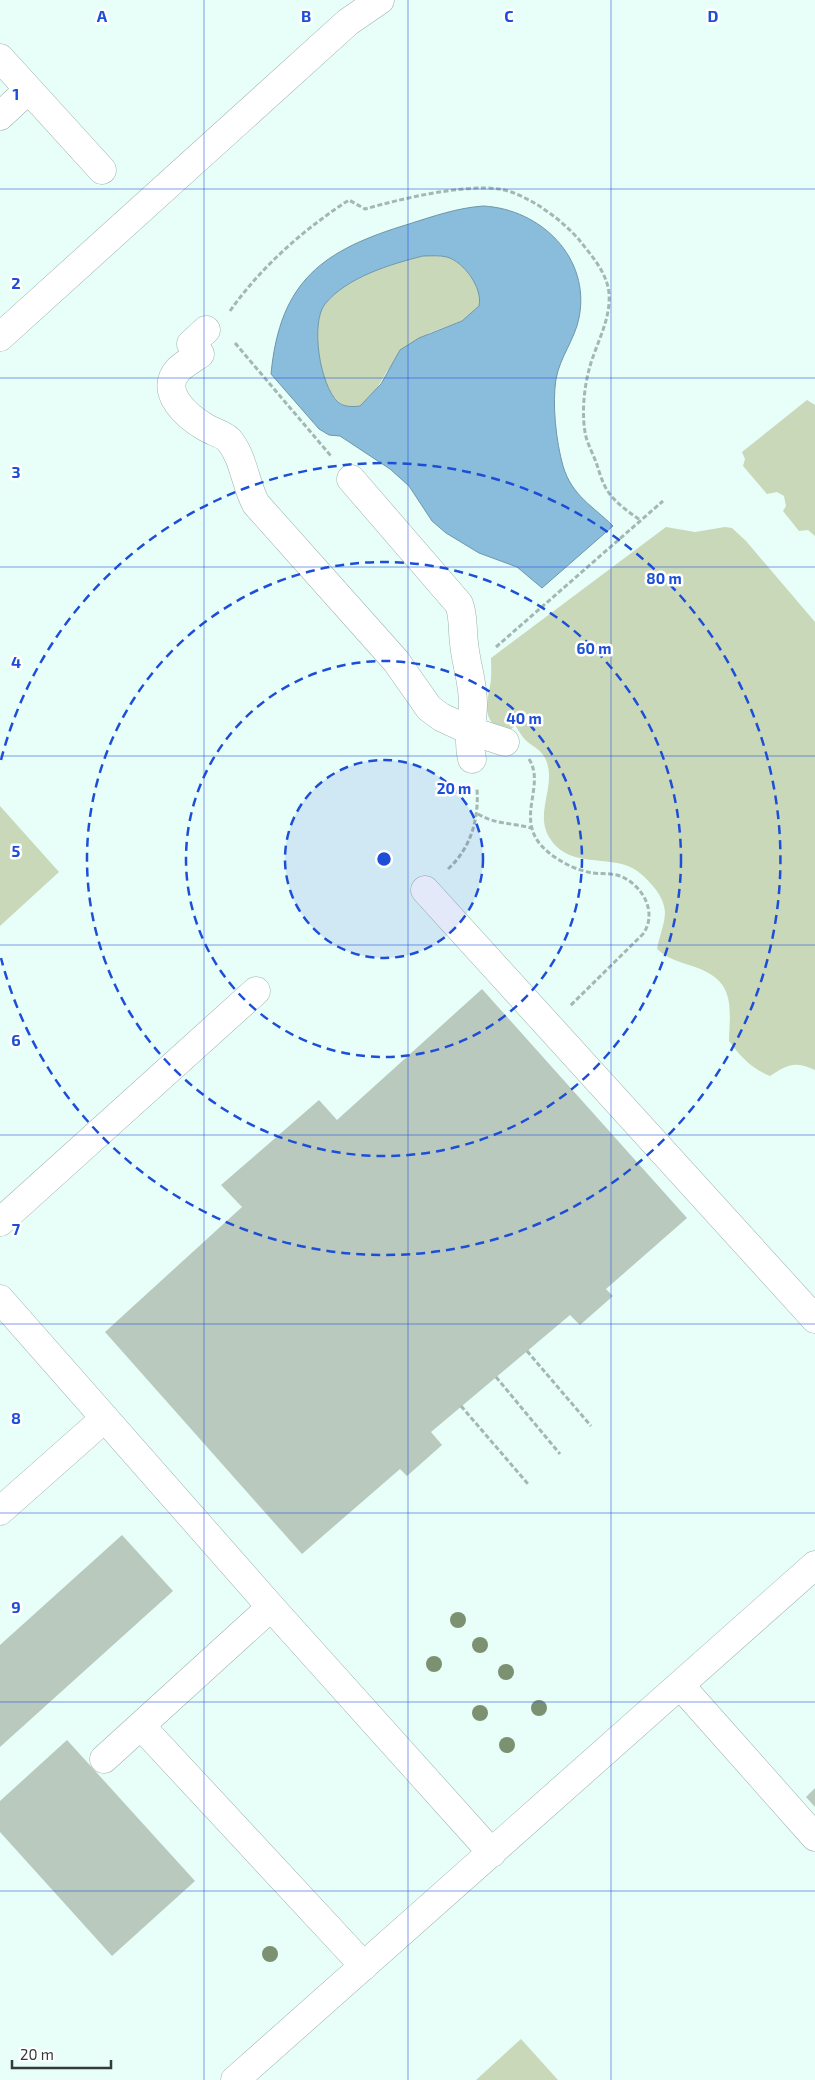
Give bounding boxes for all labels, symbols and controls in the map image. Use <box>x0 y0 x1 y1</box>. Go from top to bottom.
text: A <box>97 6 108 25</box>
text: B <box>301 6 311 25</box>
text: C <box>504 6 514 25</box>
text: D <box>708 6 719 25</box>
text: 1 <box>13 84 19 103</box>
text: 2 <box>11 273 21 292</box>
text: 3 <box>11 462 21 481</box>
text: 80 m <box>646 569 682 587</box>
text: 60 m <box>577 639 611 657</box>
text: 4 <box>11 652 21 671</box>
text: 40 m <box>506 709 542 727</box>
text: 20 m <box>437 779 471 797</box>
text: 5 <box>12 841 21 860</box>
centre of rings <box>375 850 393 868</box>
text: 6 <box>11 1030 21 1049</box>
text: 7 <box>12 1219 21 1238</box>
text: 8 <box>11 1408 21 1427</box>
text: 9 <box>11 1597 21 1616</box>
scale bar <box>12 2038 111 2070</box>
text: 20 m <box>20 2045 54 2063</box>

